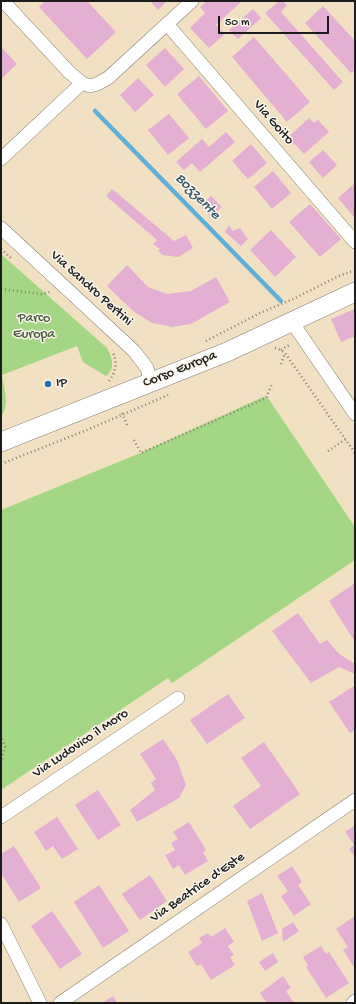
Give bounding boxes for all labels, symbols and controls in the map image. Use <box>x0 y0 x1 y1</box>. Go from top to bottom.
scale bar <box>220 8 331 34</box>
text: 50 m <box>225 16 250 30</box>
street label: Via Goito <box>249 97 297 149</box>
water label: Bozzente <box>171 170 223 224</box>
street label: Via Sandro Pertini <box>46 248 136 330</box>
park label: Parco Europa <box>13 311 55 344</box>
street label: Corso Europa <box>141 348 219 392</box>
place label: IP <box>56 376 67 392</box>
marker: IP <box>43 379 53 389</box>
street label: Via Ludovico il Moro <box>30 706 132 782</box>
street label: Via Beatrice d'Este <box>147 849 249 927</box>

